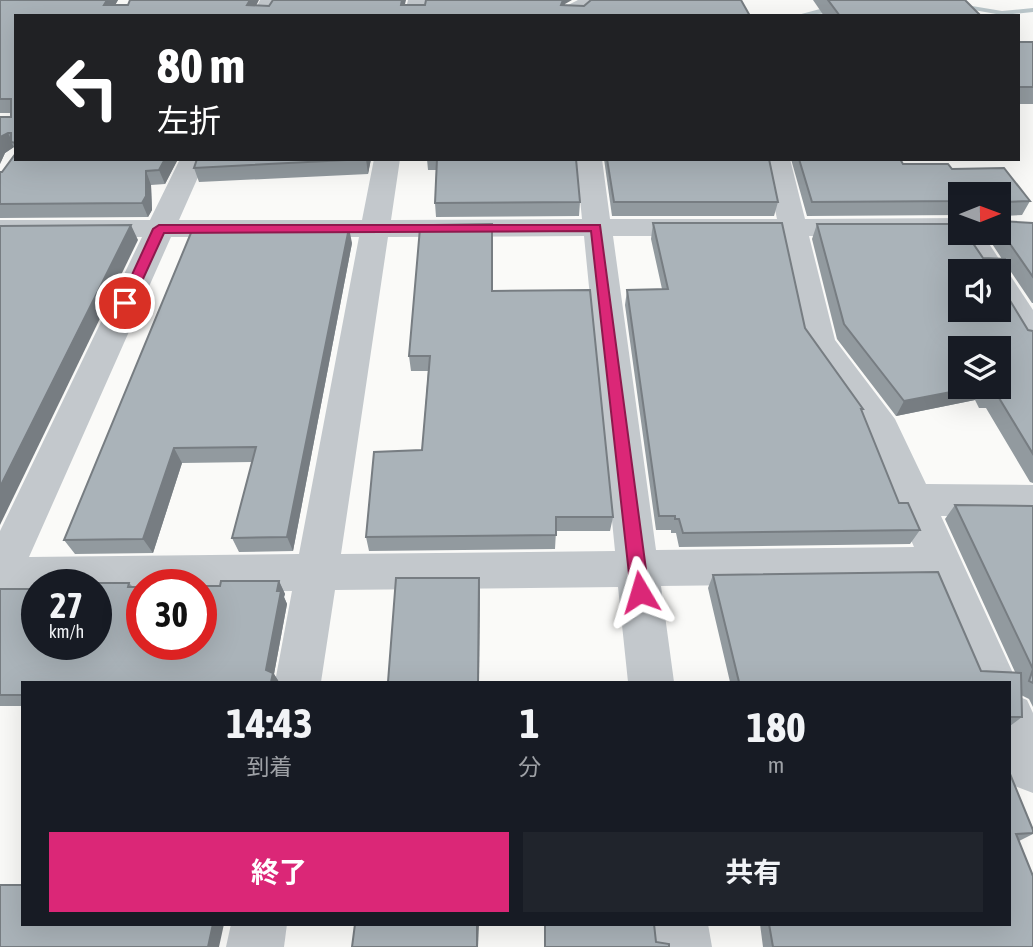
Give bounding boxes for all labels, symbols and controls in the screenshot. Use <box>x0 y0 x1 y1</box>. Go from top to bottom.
text: 80 m <box>157 37 245 93</box>
icon: left <box>42 42 133 133</box>
text: 左折 <box>157 102 221 139</box>
north arrow <box>948 182 1012 245</box>
map controls <box>948 182 1011 399</box>
button: sound <box>948 259 1011 322</box>
pin <box>95 273 155 333</box>
icon: arrive <box>106 284 144 322</box>
button: layers <box>948 336 1011 399</box>
position arrow <box>603 555 677 629</box>
speed limit sign: 30 <box>126 569 217 660</box>
text: 27 <box>50 585 83 625</box>
text: km/h <box>49 621 84 642</box>
text: 14:43 <box>226 699 313 747</box>
text: 1 <box>520 699 539 747</box>
text: 180 <box>746 703 806 751</box>
text: m <box>768 752 784 778</box>
text: 到着 <box>247 754 293 780</box>
text: 分 <box>518 754 541 780</box>
button: 終了 <box>49 832 509 912</box>
button: 共有 <box>523 832 983 912</box>

